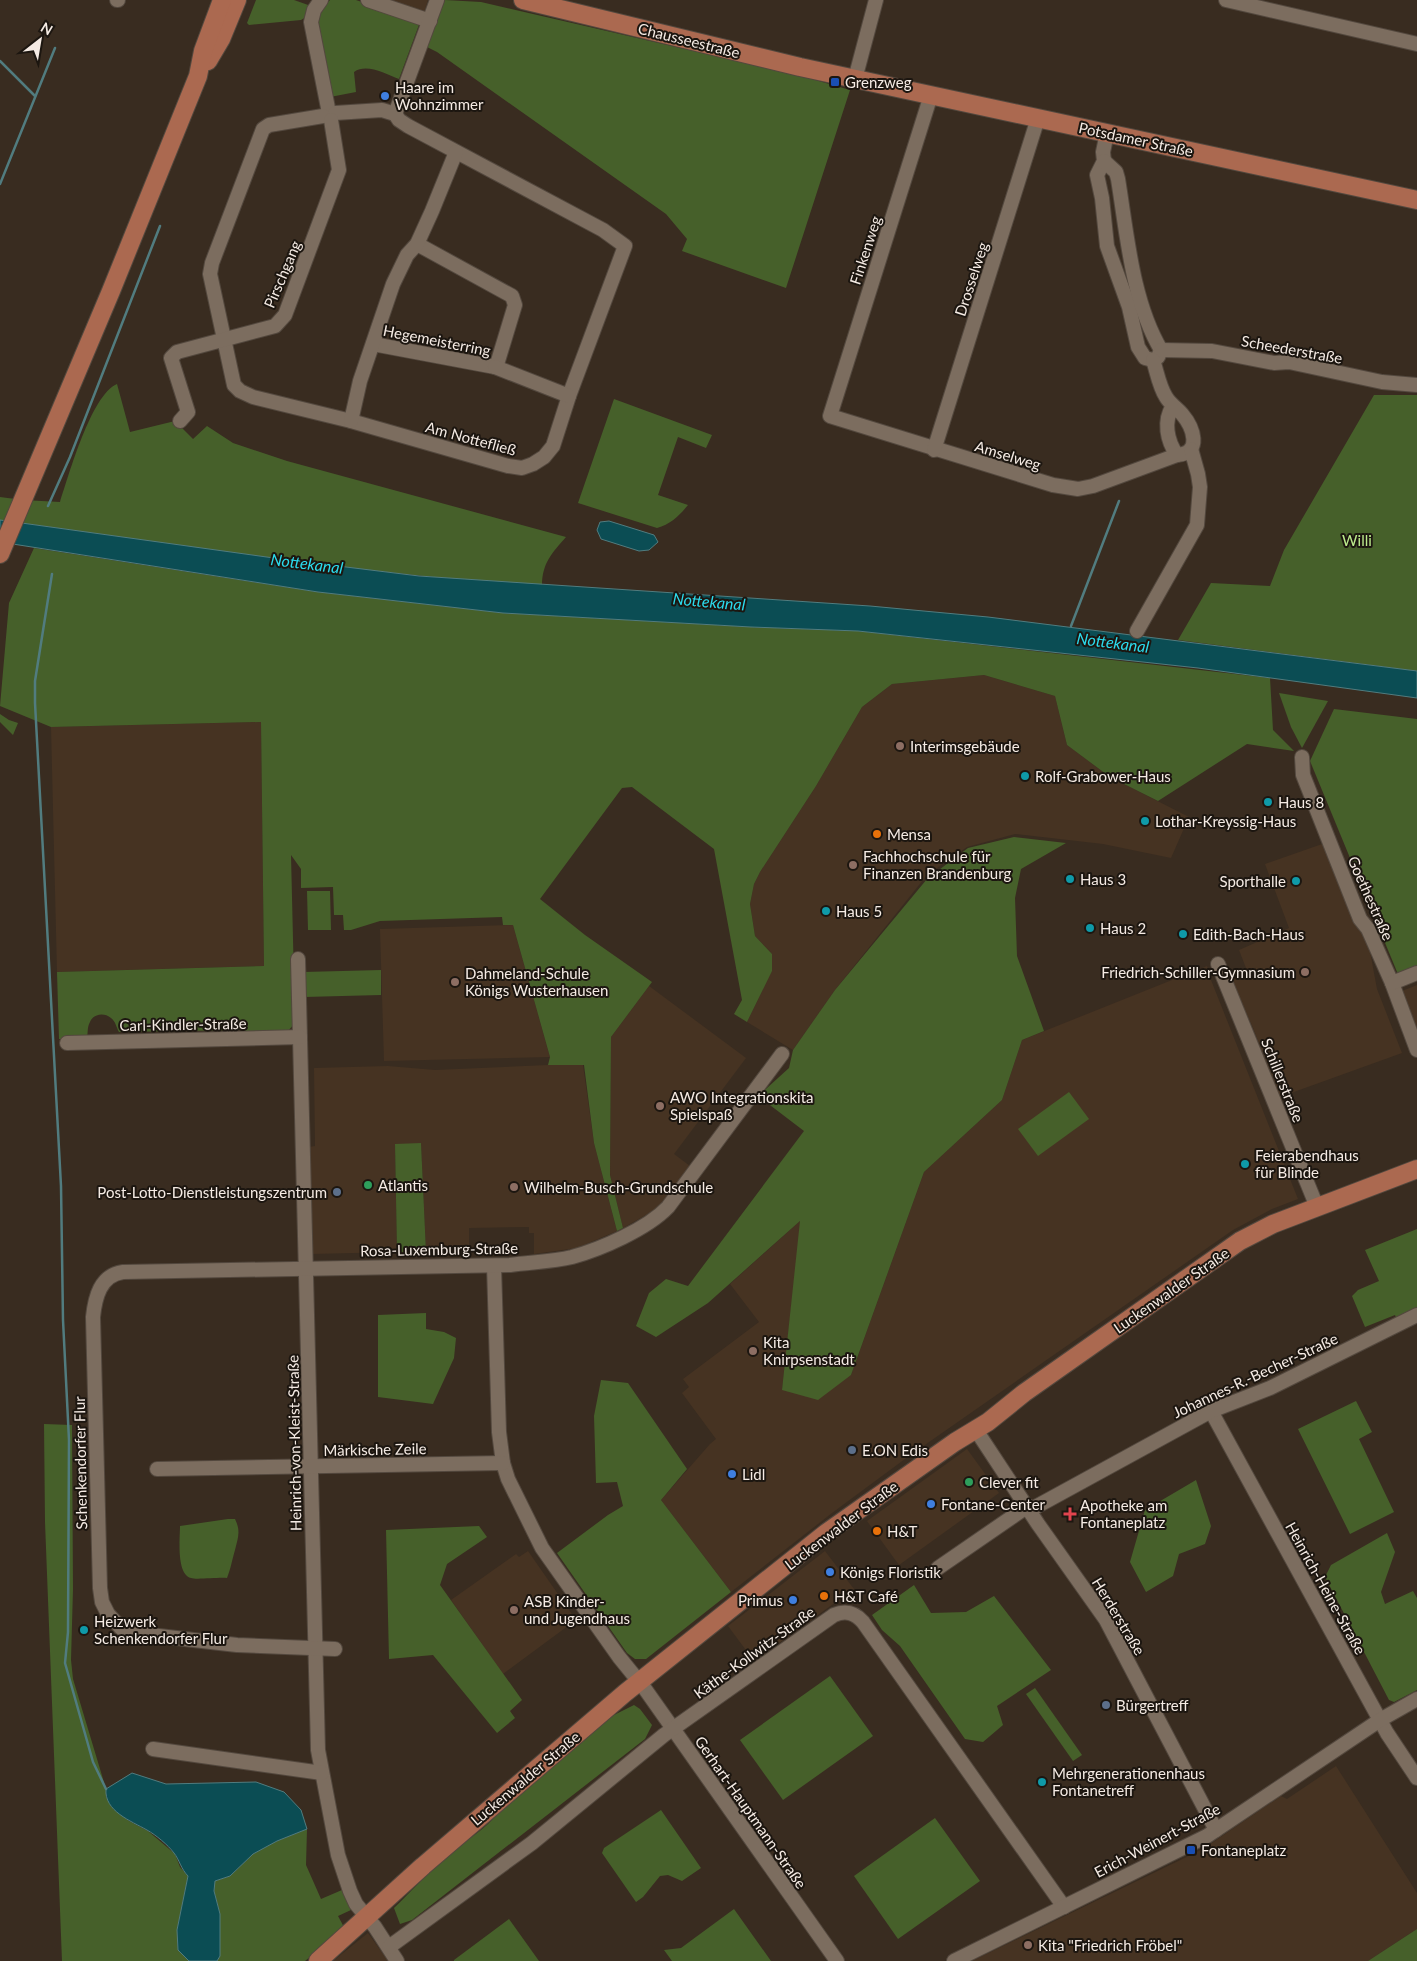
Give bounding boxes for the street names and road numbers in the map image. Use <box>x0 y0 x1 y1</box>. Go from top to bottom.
street label: Chausseestraße <box>636 19 742 61</box>
street label: Potsdamer Straße <box>1077 118 1195 160</box>
street label: Finkenweg <box>845 213 885 287</box>
street label: Pirschgang <box>260 237 304 310</box>
street label: Drosselweg <box>951 240 991 318</box>
street label: Hegemeisterring <box>382 321 492 359</box>
street label: Scheederstraße <box>1240 331 1344 367</box>
street label: Am Nottefließ <box>424 417 519 459</box>
street label: Amselweg <box>973 436 1043 474</box>
street label: Goethestraße <box>1344 853 1398 943</box>
street label: Carl-Kindler-Straße <box>119 1014 247 1034</box>
street label: Schillerstraße <box>1258 1035 1308 1125</box>
street label: Rosa-Luxemburg-Straße <box>360 1239 518 1259</box>
street label: Luckenwalder Straße <box>1110 1243 1232 1337</box>
street label: Johannes-R.-Becher-Straße <box>1170 1329 1340 1421</box>
street label: Heinrich-von-Kleist-Straße <box>283 1355 305 1531</box>
street label: Schenkendorfer Flur <box>70 1396 90 1530</box>
street label: Märkische Zeile <box>323 1439 427 1459</box>
street label: Luckenwalder Straße <box>781 1477 901 1573</box>
street label: Heinrich-Heine-Straße <box>1282 1519 1370 1657</box>
street label: Herderstraße <box>1089 1574 1149 1658</box>
street label: Käthe-Kollwitz-Straße <box>690 1602 818 1702</box>
street label: Luckenwalder Straße <box>467 1727 583 1829</box>
street label: Gerhart-Hauptmann-Straße <box>691 1732 811 1892</box>
street label: Erich-Weinert-Straße <box>1091 1799 1223 1881</box>

